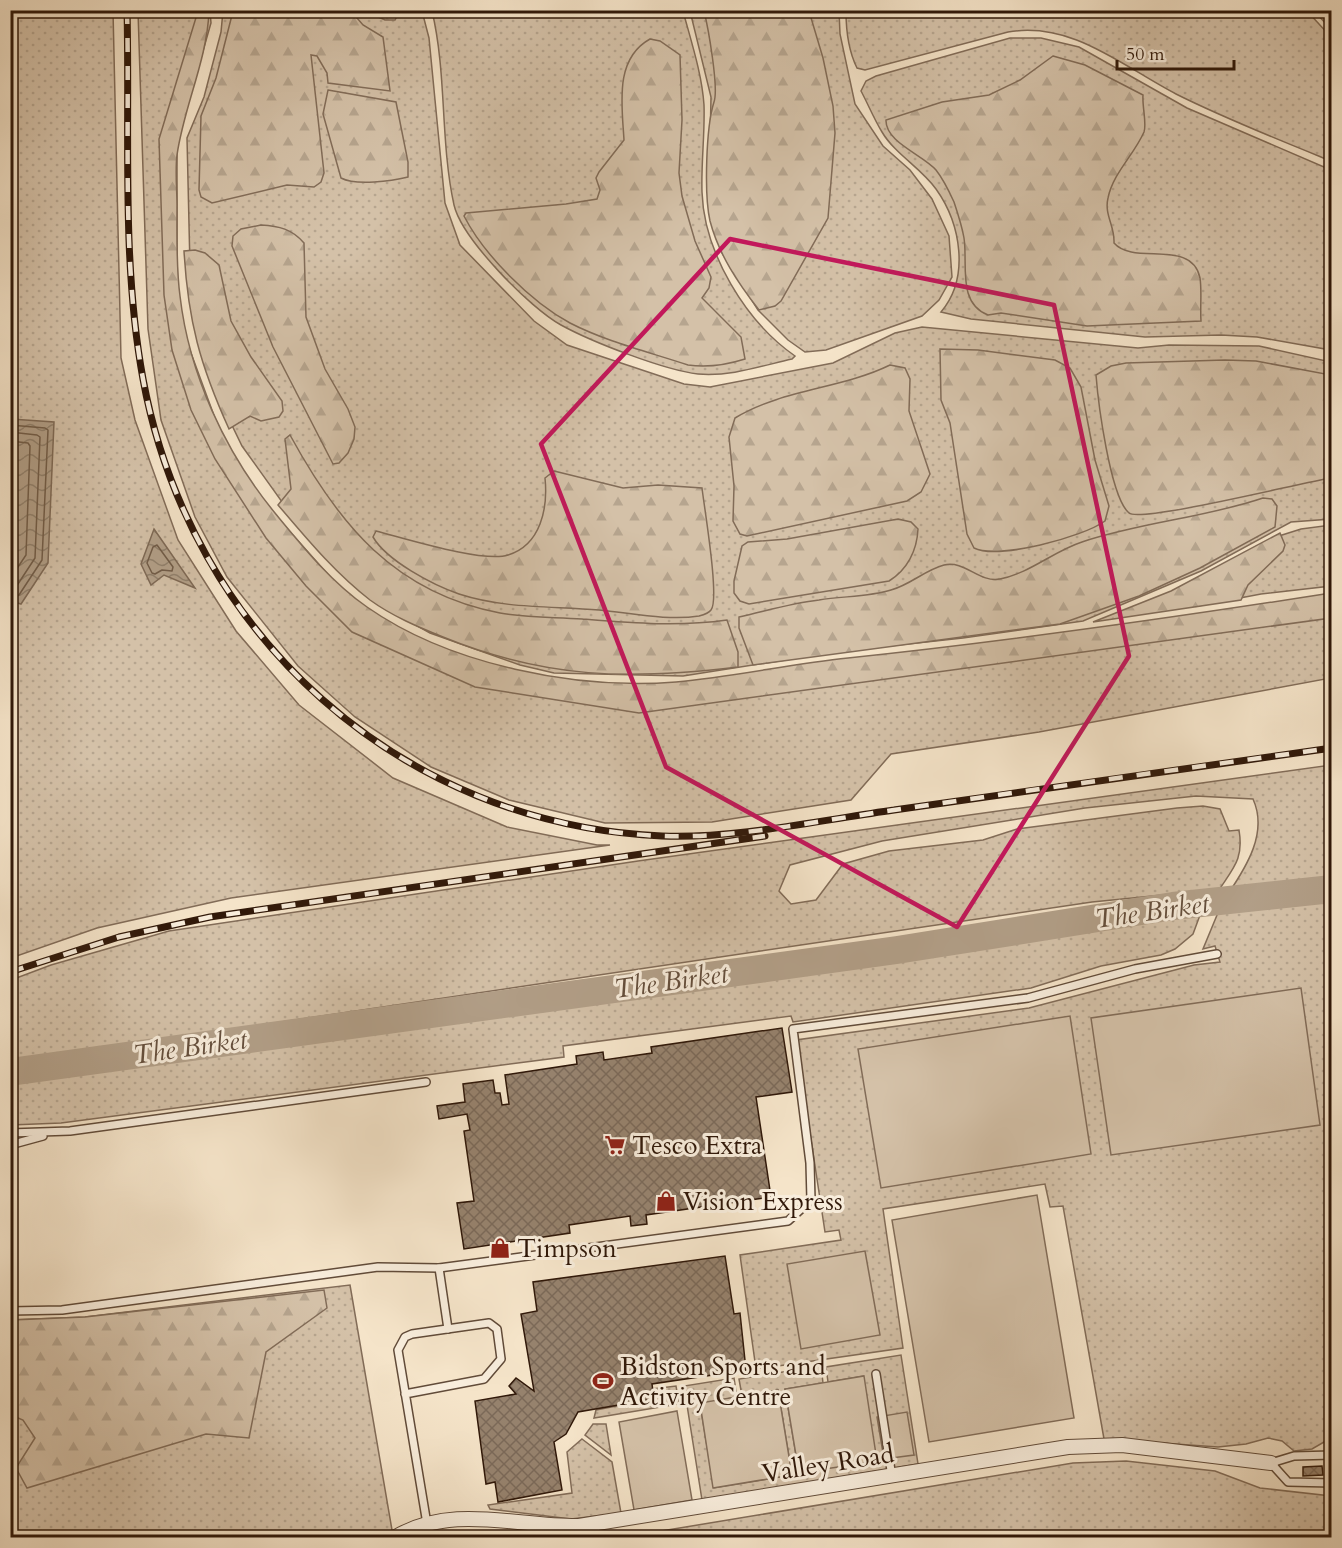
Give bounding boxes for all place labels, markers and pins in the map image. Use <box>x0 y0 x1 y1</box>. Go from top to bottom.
place label: Tesco Extra <box>632 1128 762 1163</box>
supermarket icon: Tesco Extra <box>603 1133 627 1157</box>
place label: Vision Express <box>683 1184 843 1219</box>
shop icon: Vision Express <box>654 1189 678 1213</box>
place label: Timpson <box>517 1231 617 1266</box>
shop icon: Timpson <box>488 1236 512 1260</box>
place label: Bidston Sports and Activity Centre <box>620 1349 826 1414</box>
sports icon: Bidston Sports and Activity Centre <box>591 1369 615 1393</box>

